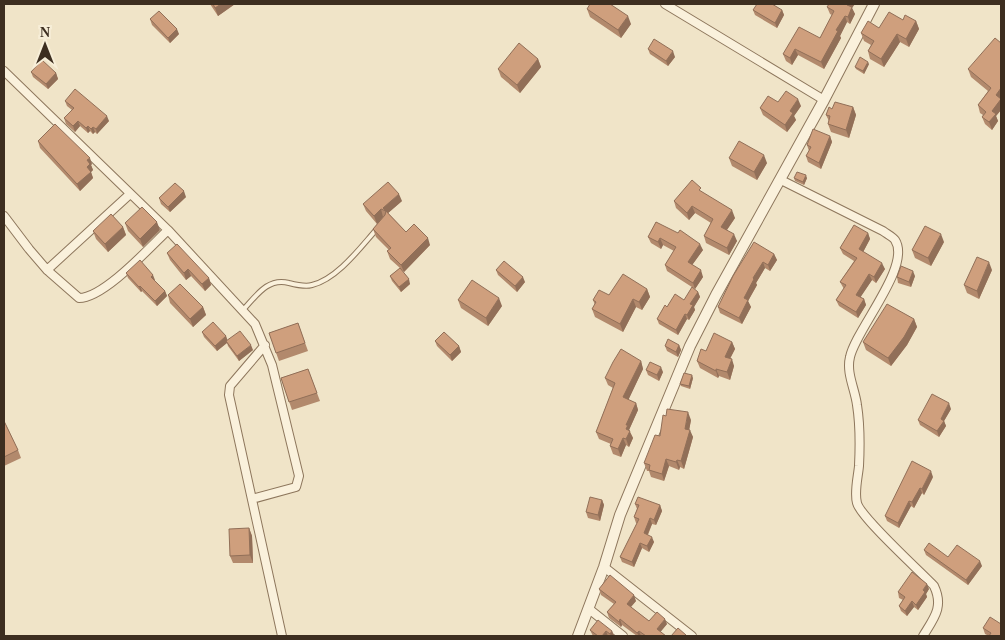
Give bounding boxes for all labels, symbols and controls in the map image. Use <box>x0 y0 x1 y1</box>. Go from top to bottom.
north arrow <box>20 20 70 70</box>
text: N <box>40 25 50 40</box>

